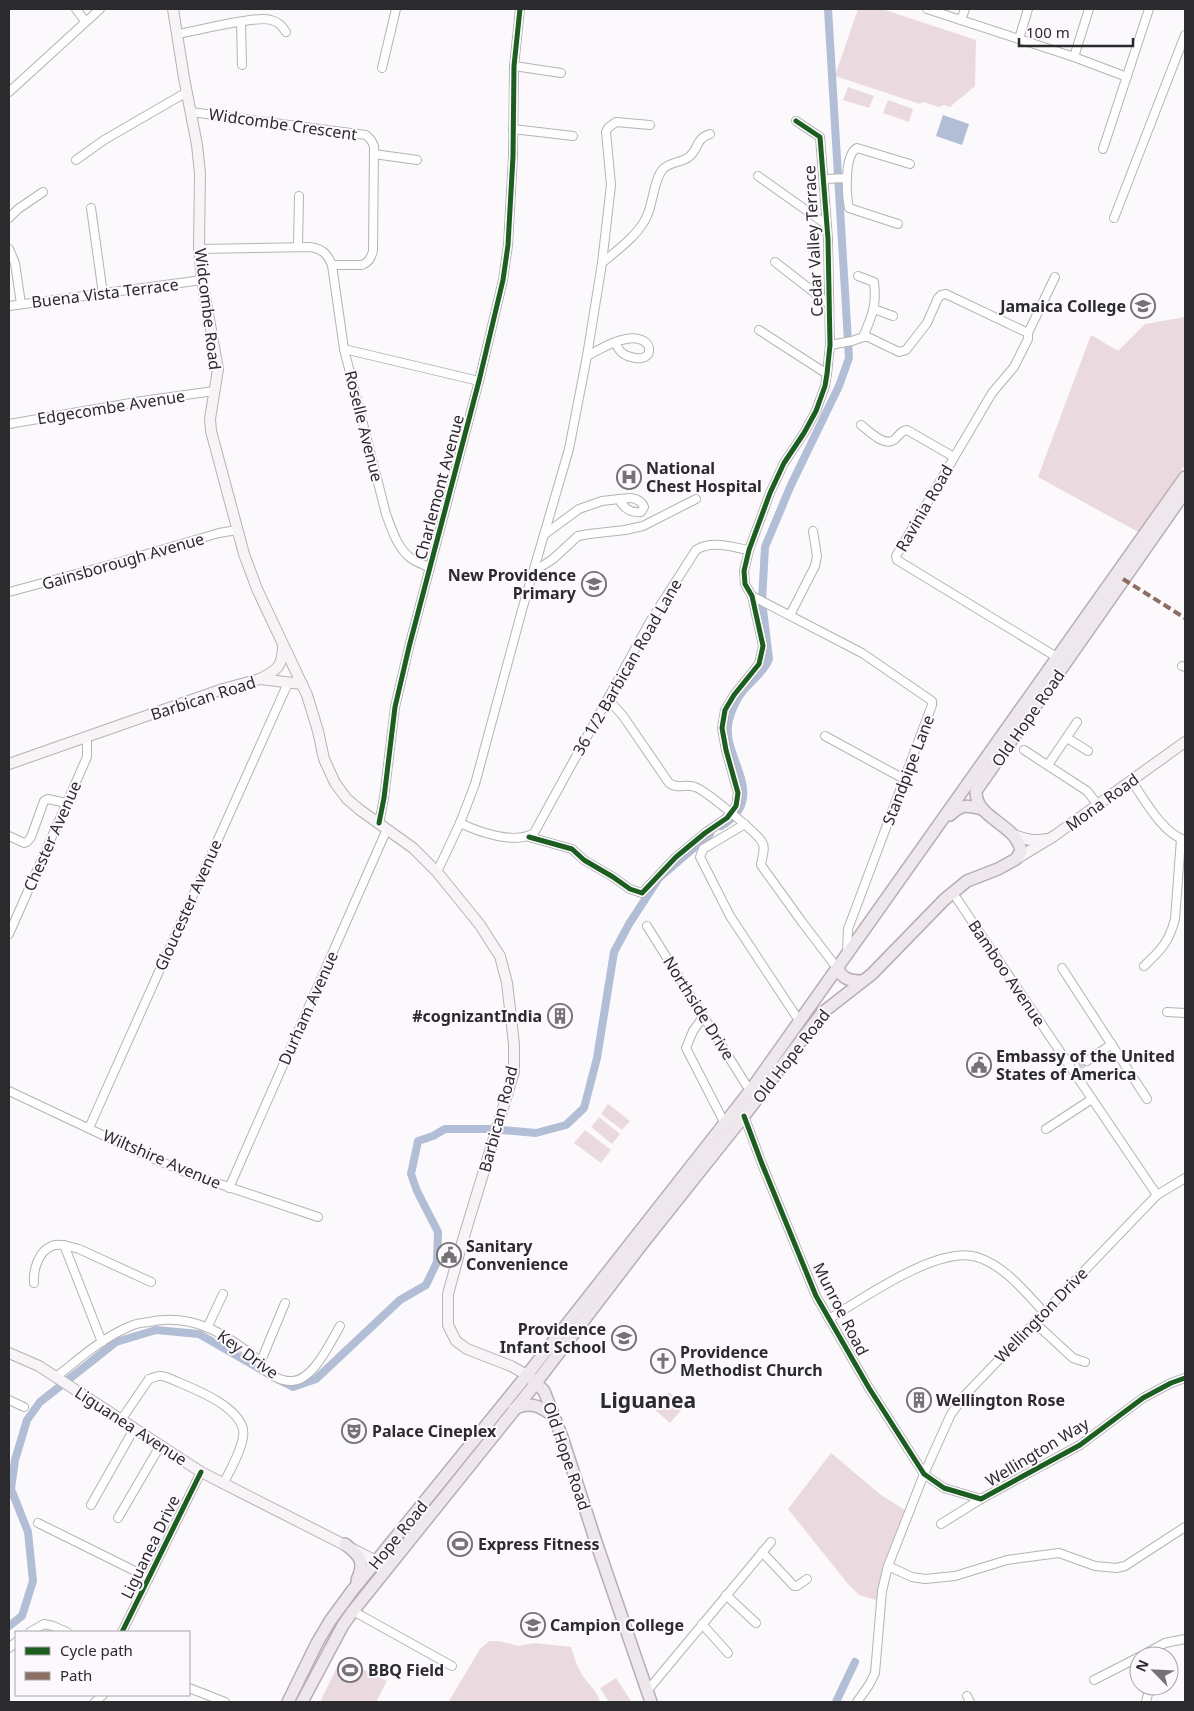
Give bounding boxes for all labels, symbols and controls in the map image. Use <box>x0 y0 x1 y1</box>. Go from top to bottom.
scale bar <box>1019 15 1133 47</box>
text: 100 m <box>1026 22 1070 42</box>
street label: Widcombe Crescent <box>207 103 359 145</box>
street label: Cedar Valley Terrace <box>798 165 828 317</box>
street label: Widcombe Road <box>190 247 226 371</box>
street label: Buena Vista Terrace <box>30 273 180 313</box>
school or university icon: Jamaica College <box>1130 293 1156 319</box>
place label: Jamaica College <box>998 295 1126 317</box>
street label: Roselle Avenue <box>340 368 388 484</box>
street label: Edgecombe Avenue <box>36 384 186 430</box>
street label: Charlemont Avenue <box>409 412 469 562</box>
place label: National Chest Hospital <box>646 457 762 497</box>
street label: Ravinia Road <box>890 461 958 555</box>
hospital icon: National Chest Hospital <box>616 464 642 490</box>
street label: Gainsborough Avenue <box>39 527 207 595</box>
place label: New Providence Primary <box>448 564 577 604</box>
school or university icon: New Providence Primary <box>581 571 607 597</box>
street label: 36 1/2 Barbican Road Lane <box>567 575 687 759</box>
street label: Old Hope Road <box>986 665 1070 771</box>
street label: Barbican Road <box>148 671 258 725</box>
street label: Standpipe Lane <box>877 712 939 828</box>
street label: Mona Road <box>1061 768 1143 836</box>
street label: Chester Avenue <box>18 777 86 895</box>
street label: Gloucester Avenue <box>149 836 227 974</box>
street label: Bamboo Avenue <box>963 916 1051 1030</box>
street label: Durham Avenue <box>273 948 343 1068</box>
street label: Northside Drive <box>658 952 740 1064</box>
building icon: #cognizantIndia <box>547 1003 573 1029</box>
street label: Old Hope Road <box>747 1004 835 1108</box>
place label: #cognizantIndia <box>412 1005 542 1027</box>
place label: Embassy of the United States of America <box>996 1045 1175 1085</box>
public building icon: Embassy of the United States of America <box>966 1052 992 1078</box>
street label: Barbican Road <box>473 1063 523 1175</box>
street label: Wiltshire Avenue <box>100 1124 224 1194</box>
place label: Sanitary Convenience <box>466 1235 568 1275</box>
public building icon: Sanitary Convenience <box>436 1242 462 1268</box>
street label: Munroe Road <box>808 1259 874 1359</box>
street label: Wellington Drive <box>990 1262 1092 1368</box>
place label: Providence Infant School <box>500 1318 606 1358</box>
street label: Key Drive <box>213 1324 283 1384</box>
school or university icon: Providence Infant School <box>611 1325 637 1351</box>
place label: Providence Methodist Church <box>680 1341 823 1381</box>
church icon: Providence Methodist Church <box>650 1348 676 1374</box>
street label: Liguanea Avenue <box>71 1382 191 1470</box>
district label: Liguanea <box>600 1386 696 1414</box>
building icon: Wellington Rose <box>906 1387 932 1413</box>
place label: Wellington Rose <box>936 1389 1065 1411</box>
street label: Old Hope Road <box>538 1399 596 1513</box>
street label: Wellington Way <box>981 1412 1093 1492</box>
theatre icon: Palace Cineplex <box>341 1418 367 1444</box>
place label: Palace Cineplex <box>372 1420 497 1442</box>
street label: Liguanea Drive <box>115 1491 185 1603</box>
street label: Hope Road <box>363 1496 433 1574</box>
sports icon: Express Fitness <box>447 1531 473 1557</box>
place label: Express Fitness <box>478 1533 599 1555</box>
school or university icon: Campion College <box>520 1612 546 1638</box>
place label: Campion College <box>550 1614 684 1636</box>
legend <box>15 1631 190 1696</box>
text: Cycle path <box>60 1640 133 1660</box>
north arrow <box>1129 1646 1179 1696</box>
text: N <box>1131 1656 1153 1675</box>
sports icon: BBQ Field <box>337 1657 363 1683</box>
place label: BBQ Field <box>368 1659 444 1681</box>
text: Path <box>60 1665 92 1685</box>

